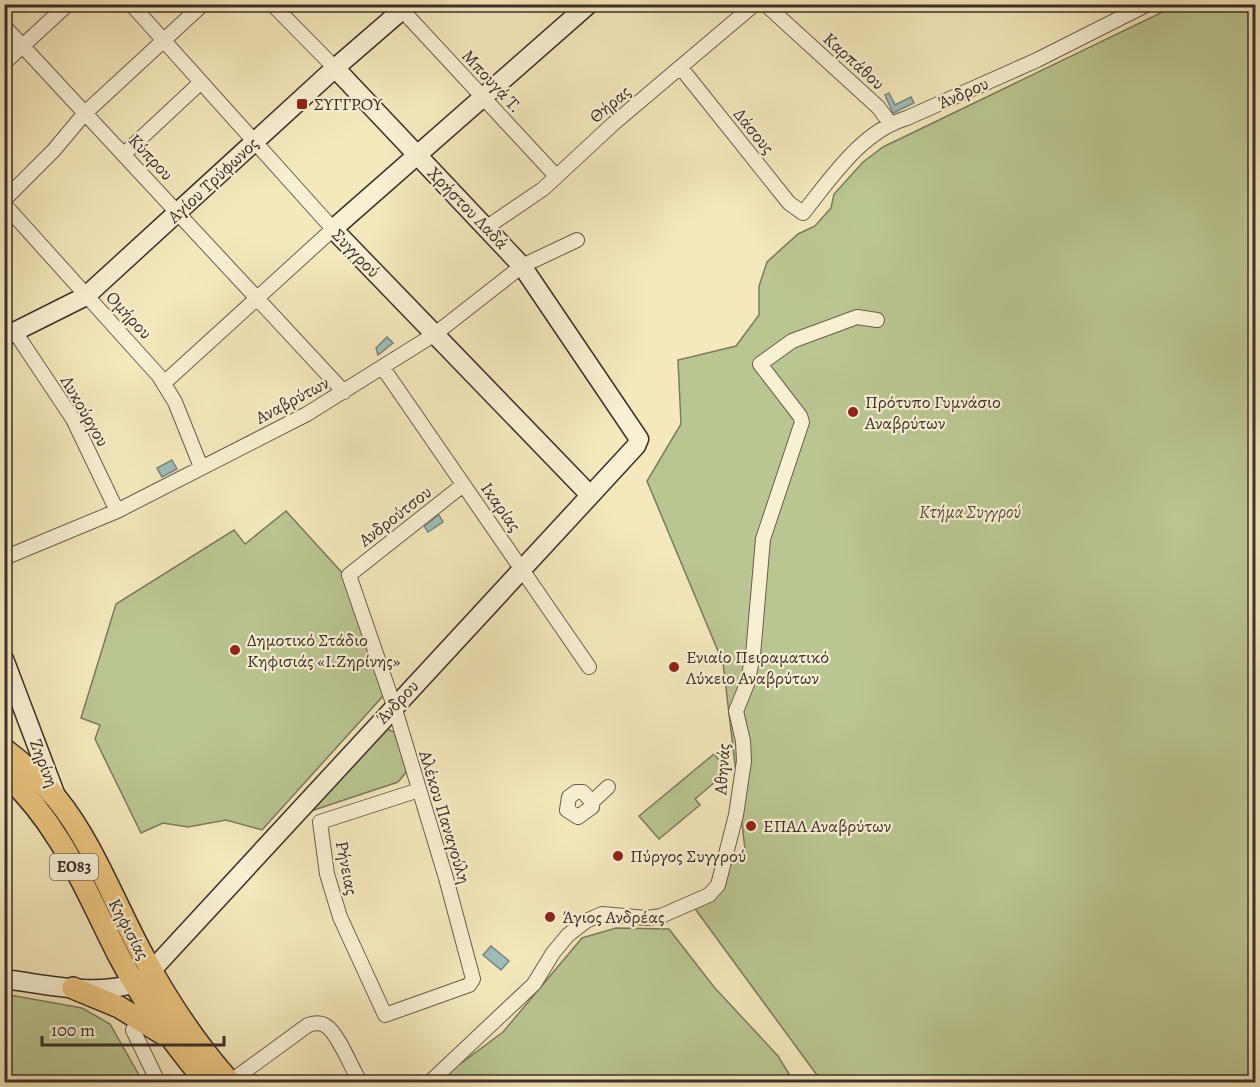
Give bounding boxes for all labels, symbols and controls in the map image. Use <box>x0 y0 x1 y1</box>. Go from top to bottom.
street label: Καρπάθου <box>818 27 890 95</box>
street label: Μπουγά Τ. <box>457 44 527 118</box>
street label: Άνδρου <box>934 71 992 115</box>
street label: Θήρας <box>584 80 636 128</box>
place label: ΣΥΓΓΡΟΥ <box>314 92 384 116</box>
marker: ΣΥΓΓΡΟΥ <box>295 97 309 111</box>
street label: Δάσους <box>728 103 780 159</box>
street label: Κύπρου <box>123 128 179 186</box>
street label: Αγίου Τρύφωνος <box>162 132 264 229</box>
street label: Χρήστου Λαδά <box>422 161 514 255</box>
street label: Συγγρού <box>327 223 385 283</box>
street label: Ομήρου <box>101 286 157 344</box>
street label: Λυκούργου <box>55 370 115 451</box>
street label: Αναβρύτων <box>250 371 333 430</box>
place label: Πρότυπο Γυμνάσιο Αναβρύτων <box>864 390 1001 435</box>
marker: Πρότυπο Γυμνάσιο Αναβρύτων <box>846 405 860 419</box>
street label: Ικαρίας <box>475 477 527 537</box>
street label: Ανδρούτσου <box>353 480 436 553</box>
park label: Κτήμα Συγγρού <box>919 500 1021 524</box>
place label: Δημοτικό Στάδιο Κηφισιάς «Ι.Ζηρίνης» <box>247 628 401 673</box>
marker: Δημοτικό Στάδιο Κηφισιάς «Ι.Ζηρίνης» <box>228 643 242 657</box>
place label: Ενιαίο Πειραματικό Λύκειο Αναβρύτων <box>685 645 829 690</box>
marker: Ενιαίο Πειραματικό Λύκειο Αναβρύτων <box>667 660 681 674</box>
street label: Άνδρου <box>370 674 424 730</box>
street label: Ζηρίνη <box>24 735 64 791</box>
street label: Αθηνάς <box>708 742 736 797</box>
street label: Αλέκου Παναγούλη <box>413 746 477 887</box>
place label: ΕΠΑΛ Αναβρύτων <box>763 814 891 838</box>
marker: ΕΠΑΛ Αναβρύτων <box>744 819 758 833</box>
street label: Ρήνειας <box>330 839 364 897</box>
place label: Πύργος Συγγρού <box>630 844 746 868</box>
marker: Πύργος Συγγρού <box>611 849 625 863</box>
road number: ΕΟ83 <box>50 854 98 880</box>
street label: Κηφισίας <box>103 894 155 964</box>
place label: Άγιος Ανδρέας <box>562 905 664 929</box>
marker: Άγιος Ανδρέας <box>543 910 557 924</box>
scale bar <box>42 1009 224 1047</box>
text: 100 m <box>51 1018 95 1042</box>

